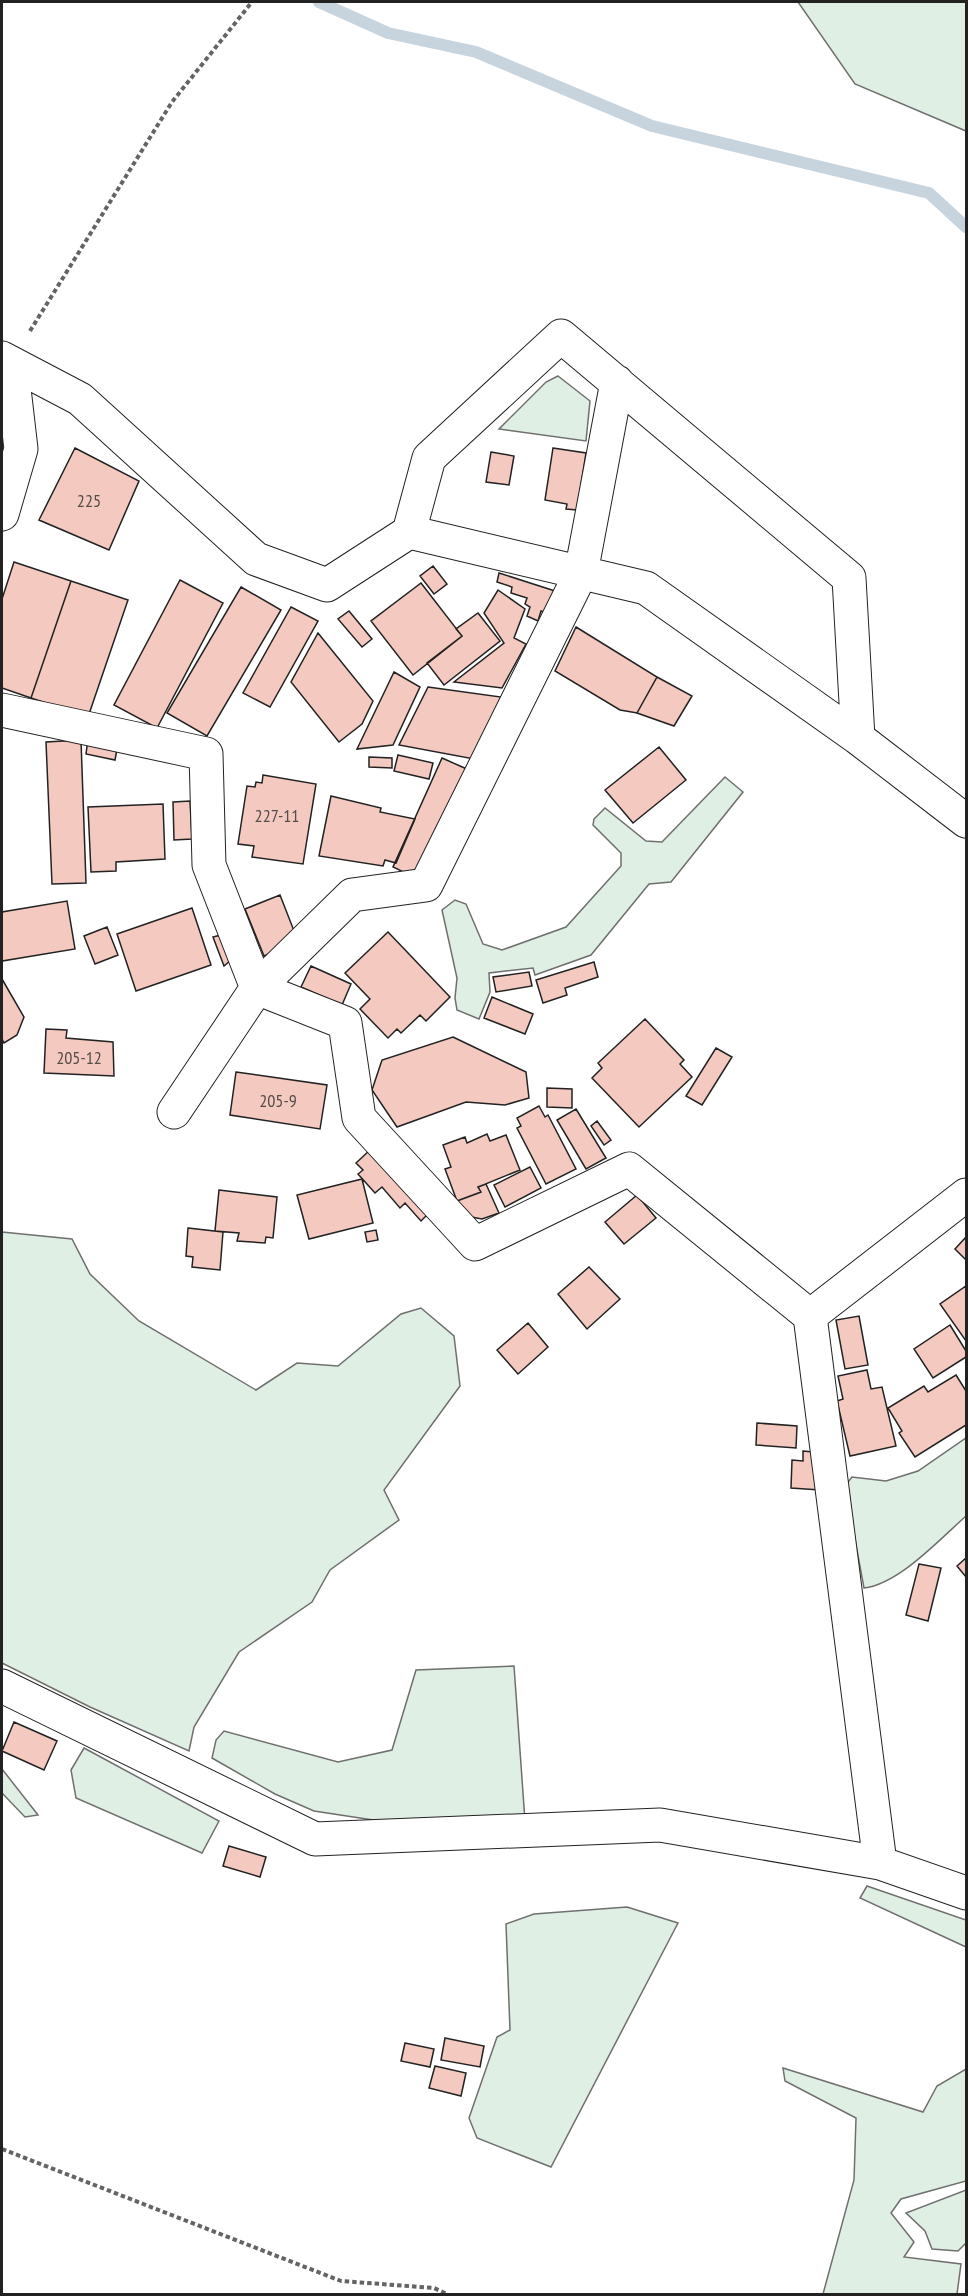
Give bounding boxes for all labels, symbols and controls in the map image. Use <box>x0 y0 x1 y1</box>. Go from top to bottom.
house number: 225 <box>77 489 101 512</box>
house number: 227-11 <box>255 804 299 827</box>
house number: 205-12 <box>56 1046 102 1069</box>
house number: 205-9 <box>259 1089 297 1112</box>

